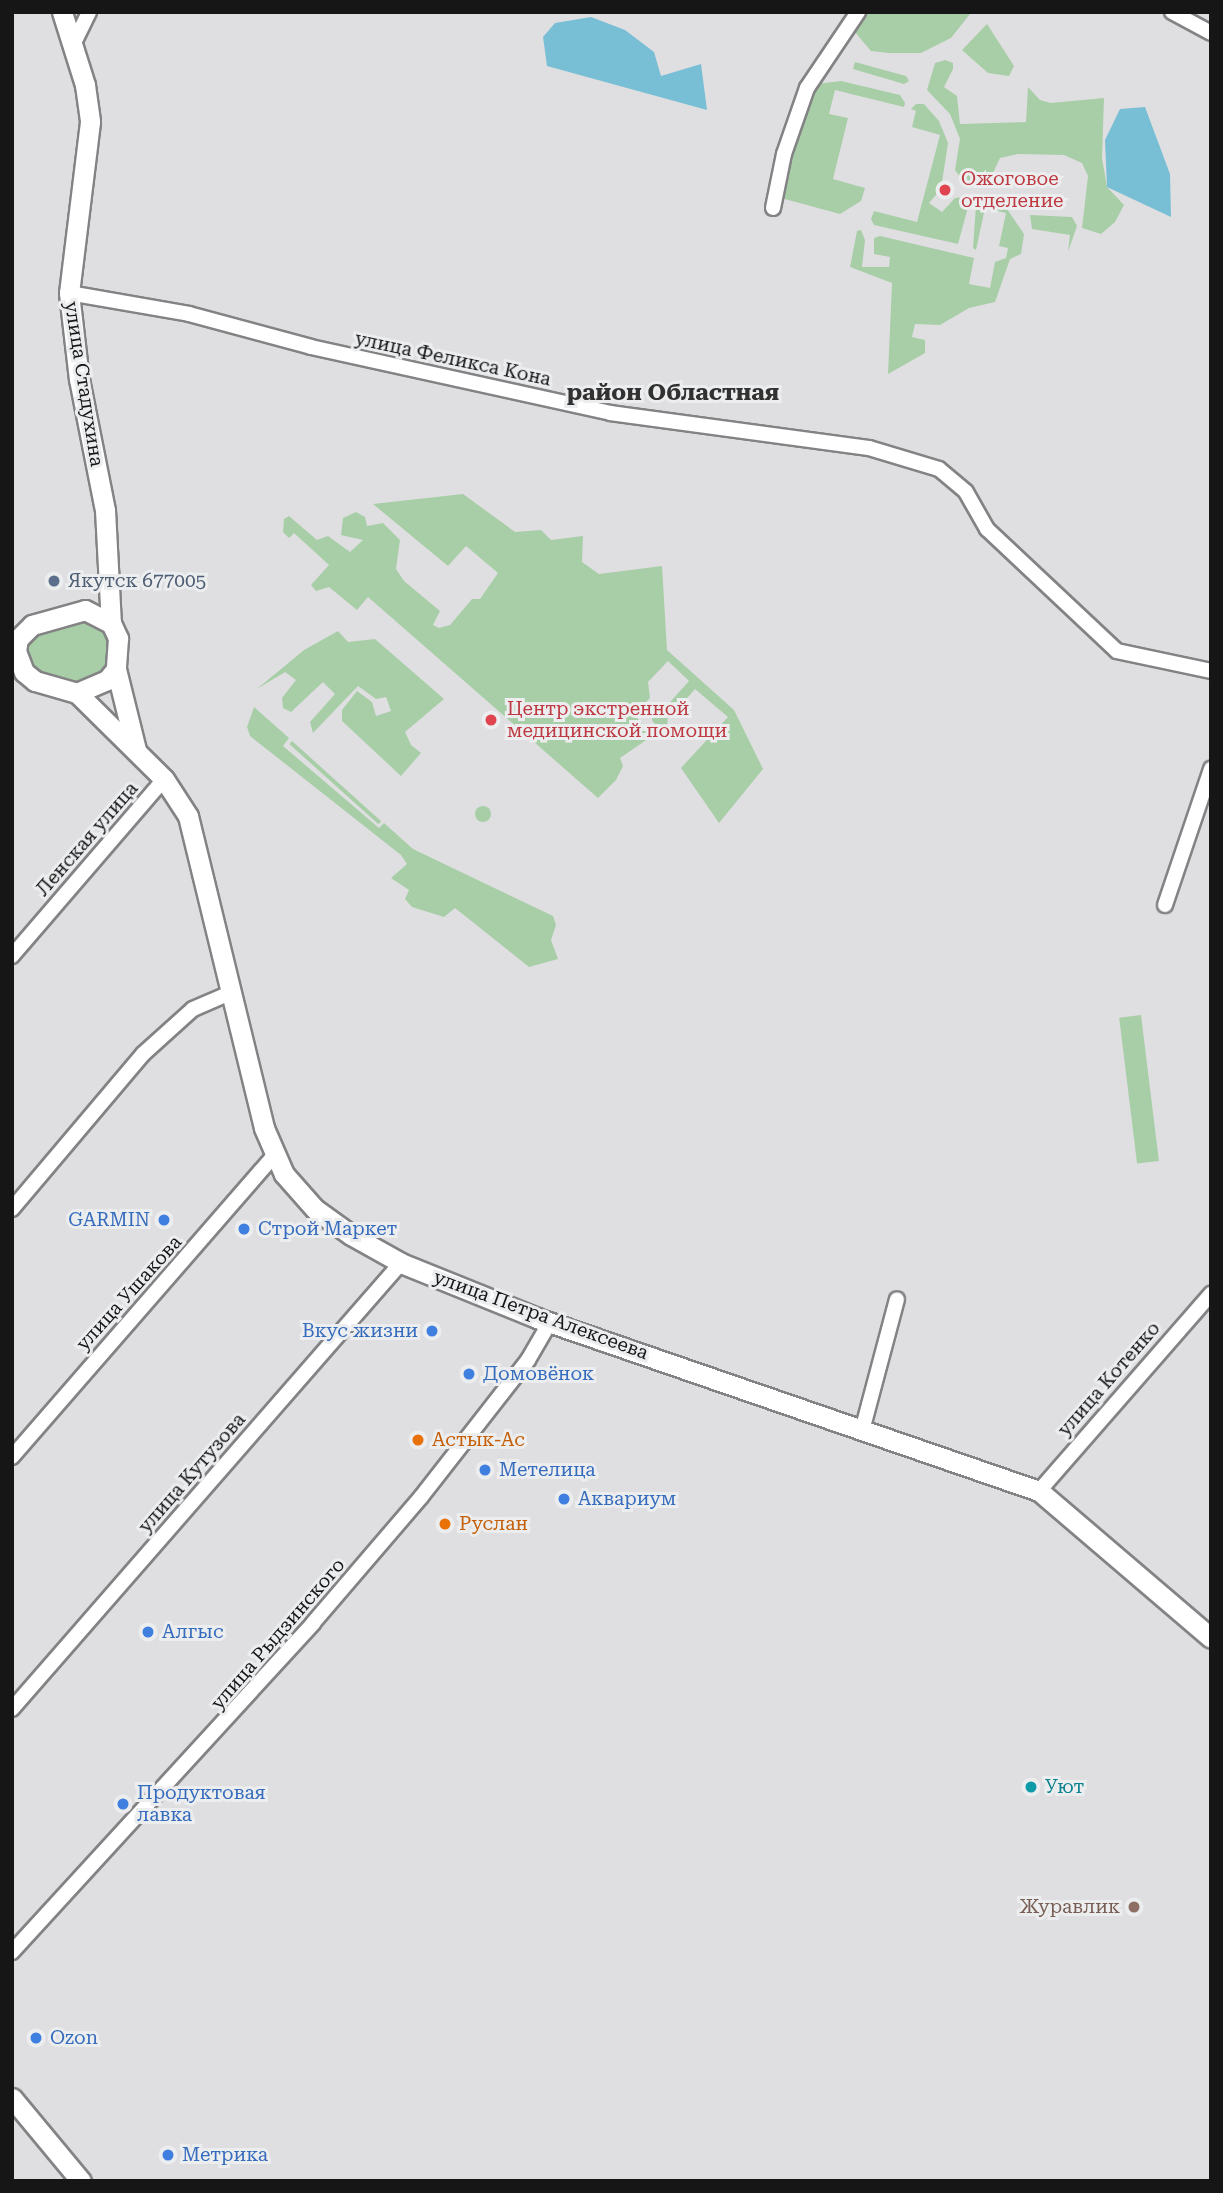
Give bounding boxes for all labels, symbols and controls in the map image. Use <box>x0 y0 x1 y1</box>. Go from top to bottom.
place label: Ожоговое отделение <box>961 168 1064 212</box>
marker: Ожоговое отделение <box>935 180 955 200</box>
street label: улица Стадухина <box>60 300 108 468</box>
street label: улица Феликса Кона <box>353 327 553 391</box>
district label: район Областная <box>567 379 779 407</box>
place label: Якутск 677005 <box>68 570 206 592</box>
marker: Якутск 677005 <box>46 573 62 589</box>
place label: Центр экстренной медицинской помощи <box>507 698 727 742</box>
marker: Центр экстренной медицинской помощи <box>481 710 501 730</box>
street label: Ленская улица <box>31 777 143 901</box>
place label: GARMIN <box>68 1209 150 1231</box>
marker: GARMIN <box>156 1212 172 1228</box>
place label: Строй Маркет <box>258 1218 397 1240</box>
marker: Строй Маркет <box>236 1221 252 1237</box>
street label: улица Ушакова <box>71 1231 187 1355</box>
street label: улица Петра Алексеева <box>430 1265 652 1365</box>
street label: улица Котенко <box>1053 1317 1165 1441</box>
place label: Вкус жизни <box>302 1320 418 1342</box>
marker: Вкус жизни <box>424 1323 440 1339</box>
place label: Домовёнок <box>483 1363 594 1385</box>
marker: Домовёнок <box>461 1366 477 1382</box>
street label: улица Кутузова <box>134 1408 250 1538</box>
place label: Астык-Ас <box>432 1429 525 1451</box>
marker: Астык-Ас <box>410 1432 426 1448</box>
place label: Метелица <box>499 1459 596 1481</box>
marker: Метелица <box>477 1462 493 1478</box>
place label: Аквариум <box>578 1488 676 1510</box>
marker: Аквариум <box>556 1491 572 1507</box>
place label: Руслан <box>459 1513 528 1535</box>
marker: Руслан <box>437 1516 453 1532</box>
street label: улица Рыдзинского <box>206 1554 350 1714</box>
place label: Алгыс <box>162 1621 224 1643</box>
marker: Алгыс <box>140 1624 156 1640</box>
place label: Уют <box>1045 1776 1084 1798</box>
marker: Уют <box>1023 1779 1039 1795</box>
place label: Продуктовая лавка <box>137 1782 266 1826</box>
marker: Продуктовая лавка <box>115 1796 131 1812</box>
place label: Журавлик <box>1019 1896 1120 1918</box>
marker: Журавлик <box>1126 1899 1142 1915</box>
place label: Ozon <box>50 2027 98 2049</box>
marker: Ozon <box>28 2030 44 2046</box>
place label: Метрика <box>182 2144 268 2166</box>
marker: Метрика <box>160 2147 176 2163</box>

